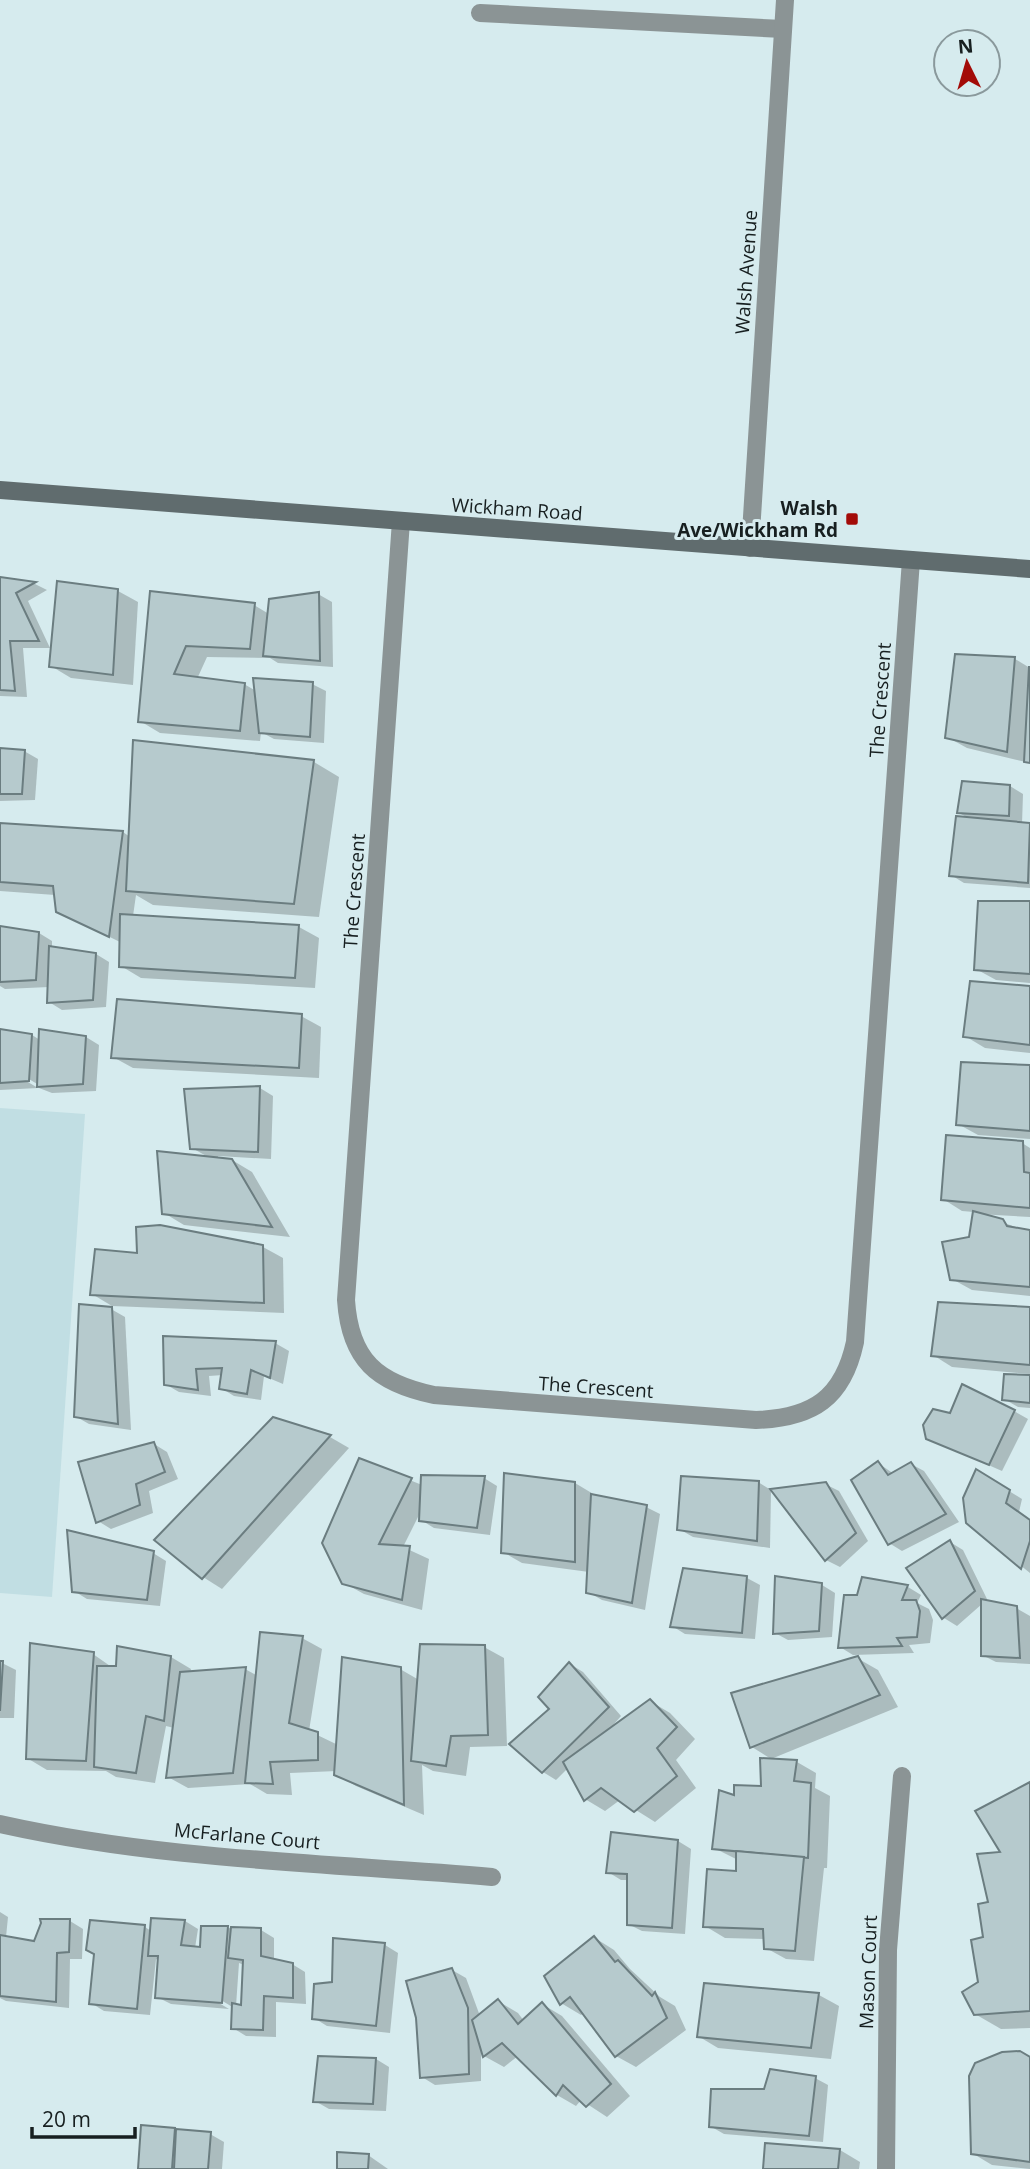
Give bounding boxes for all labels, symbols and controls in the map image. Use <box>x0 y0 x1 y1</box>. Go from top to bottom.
north arrow <box>932 28 1002 98</box>
text: N <box>957 32 974 60</box>
street label: Walsh Avenue <box>729 209 763 335</box>
street label: Wickham Road <box>451 491 583 527</box>
place label: Walsh Ave/Wickham Rd <box>677 495 838 543</box>
marker: Walsh Ave/Wickham Rd <box>844 511 860 527</box>
street label: The Crescent <box>863 641 897 758</box>
street label: The Crescent <box>337 832 371 949</box>
street label: The Crescent <box>538 1370 655 1404</box>
street label: McFarlane Court <box>173 1817 321 1855</box>
street label: Mason Court <box>853 1914 883 2030</box>
scale bar <box>32 2096 135 2140</box>
text: 20 m <box>42 2105 91 2133</box>

